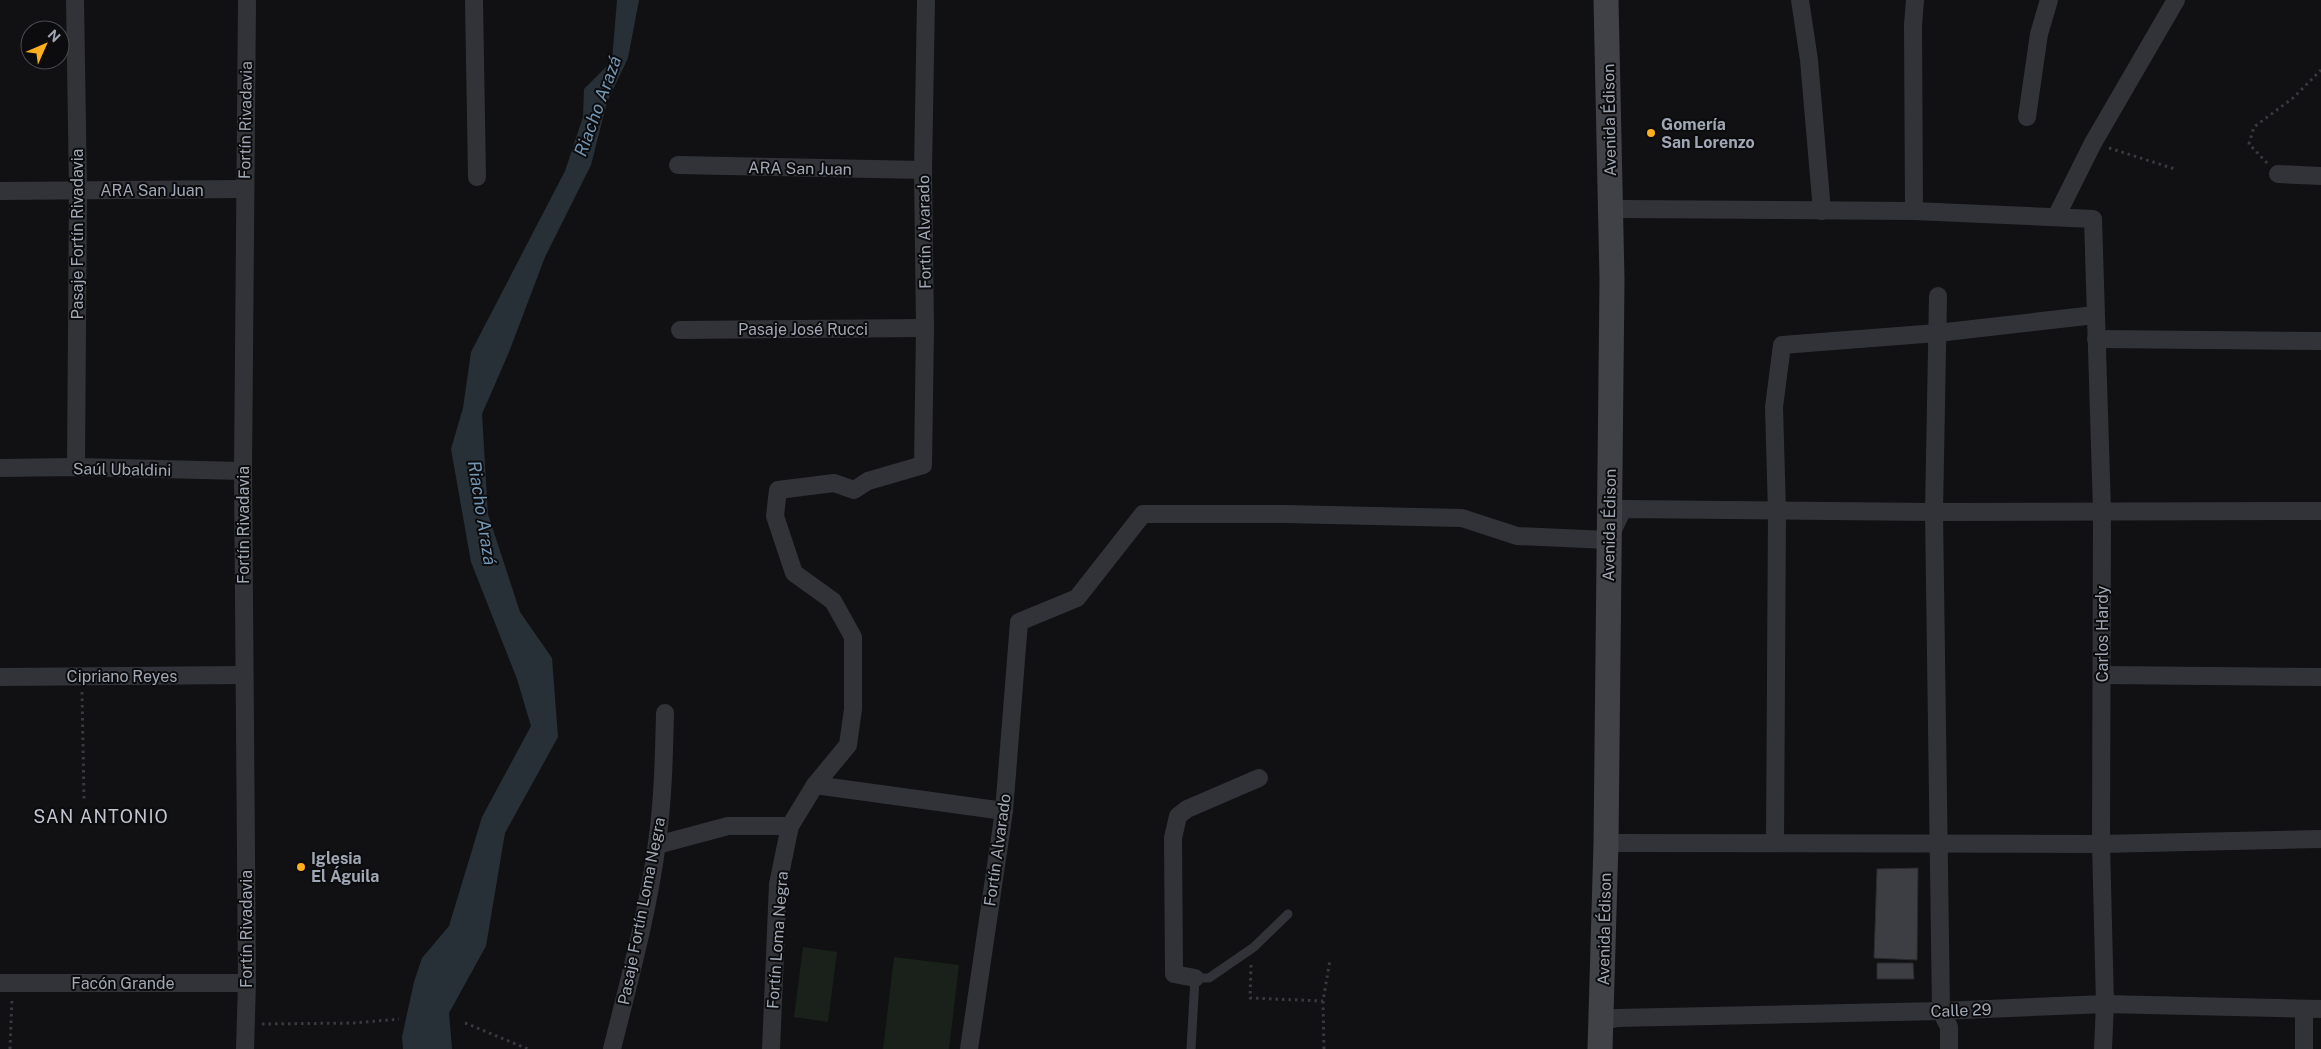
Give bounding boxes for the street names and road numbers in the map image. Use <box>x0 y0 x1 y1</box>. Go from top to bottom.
street label: Fortín Rivadavia <box>235 61 256 179</box>
street label: Avenida Édison <box>1598 64 1620 176</box>
street label: Pasaje Fortín Rivadavia <box>68 149 87 319</box>
street label: ARA San Juan <box>748 158 852 179</box>
street label: Fortín Alvarado <box>914 175 935 289</box>
street label: ARA San Juan <box>100 181 204 200</box>
street label: Pasaje José Rucci <box>738 320 868 339</box>
street label: Saúl Ubaldini <box>73 459 171 480</box>
street label: Fortín Rivadavia <box>234 466 253 584</box>
street label: Avenida Édison <box>1598 469 1620 581</box>
street label: Carlos Hardy <box>2093 585 2112 682</box>
street label: Cipriano Reyes <box>67 667 177 686</box>
street label: Fortín Alvarado <box>980 792 1015 908</box>
street label: Pasaje Fortín Loma Negra <box>614 816 669 1007</box>
street label: Fortín Rivadavia <box>237 870 256 988</box>
street label: Fortín Loma Negra <box>763 871 792 1009</box>
street label: Avenida Édison <box>1593 873 1615 985</box>
street label: Facón Grande <box>71 974 175 993</box>
street label: Calle 29 <box>1930 1000 1992 1021</box>

